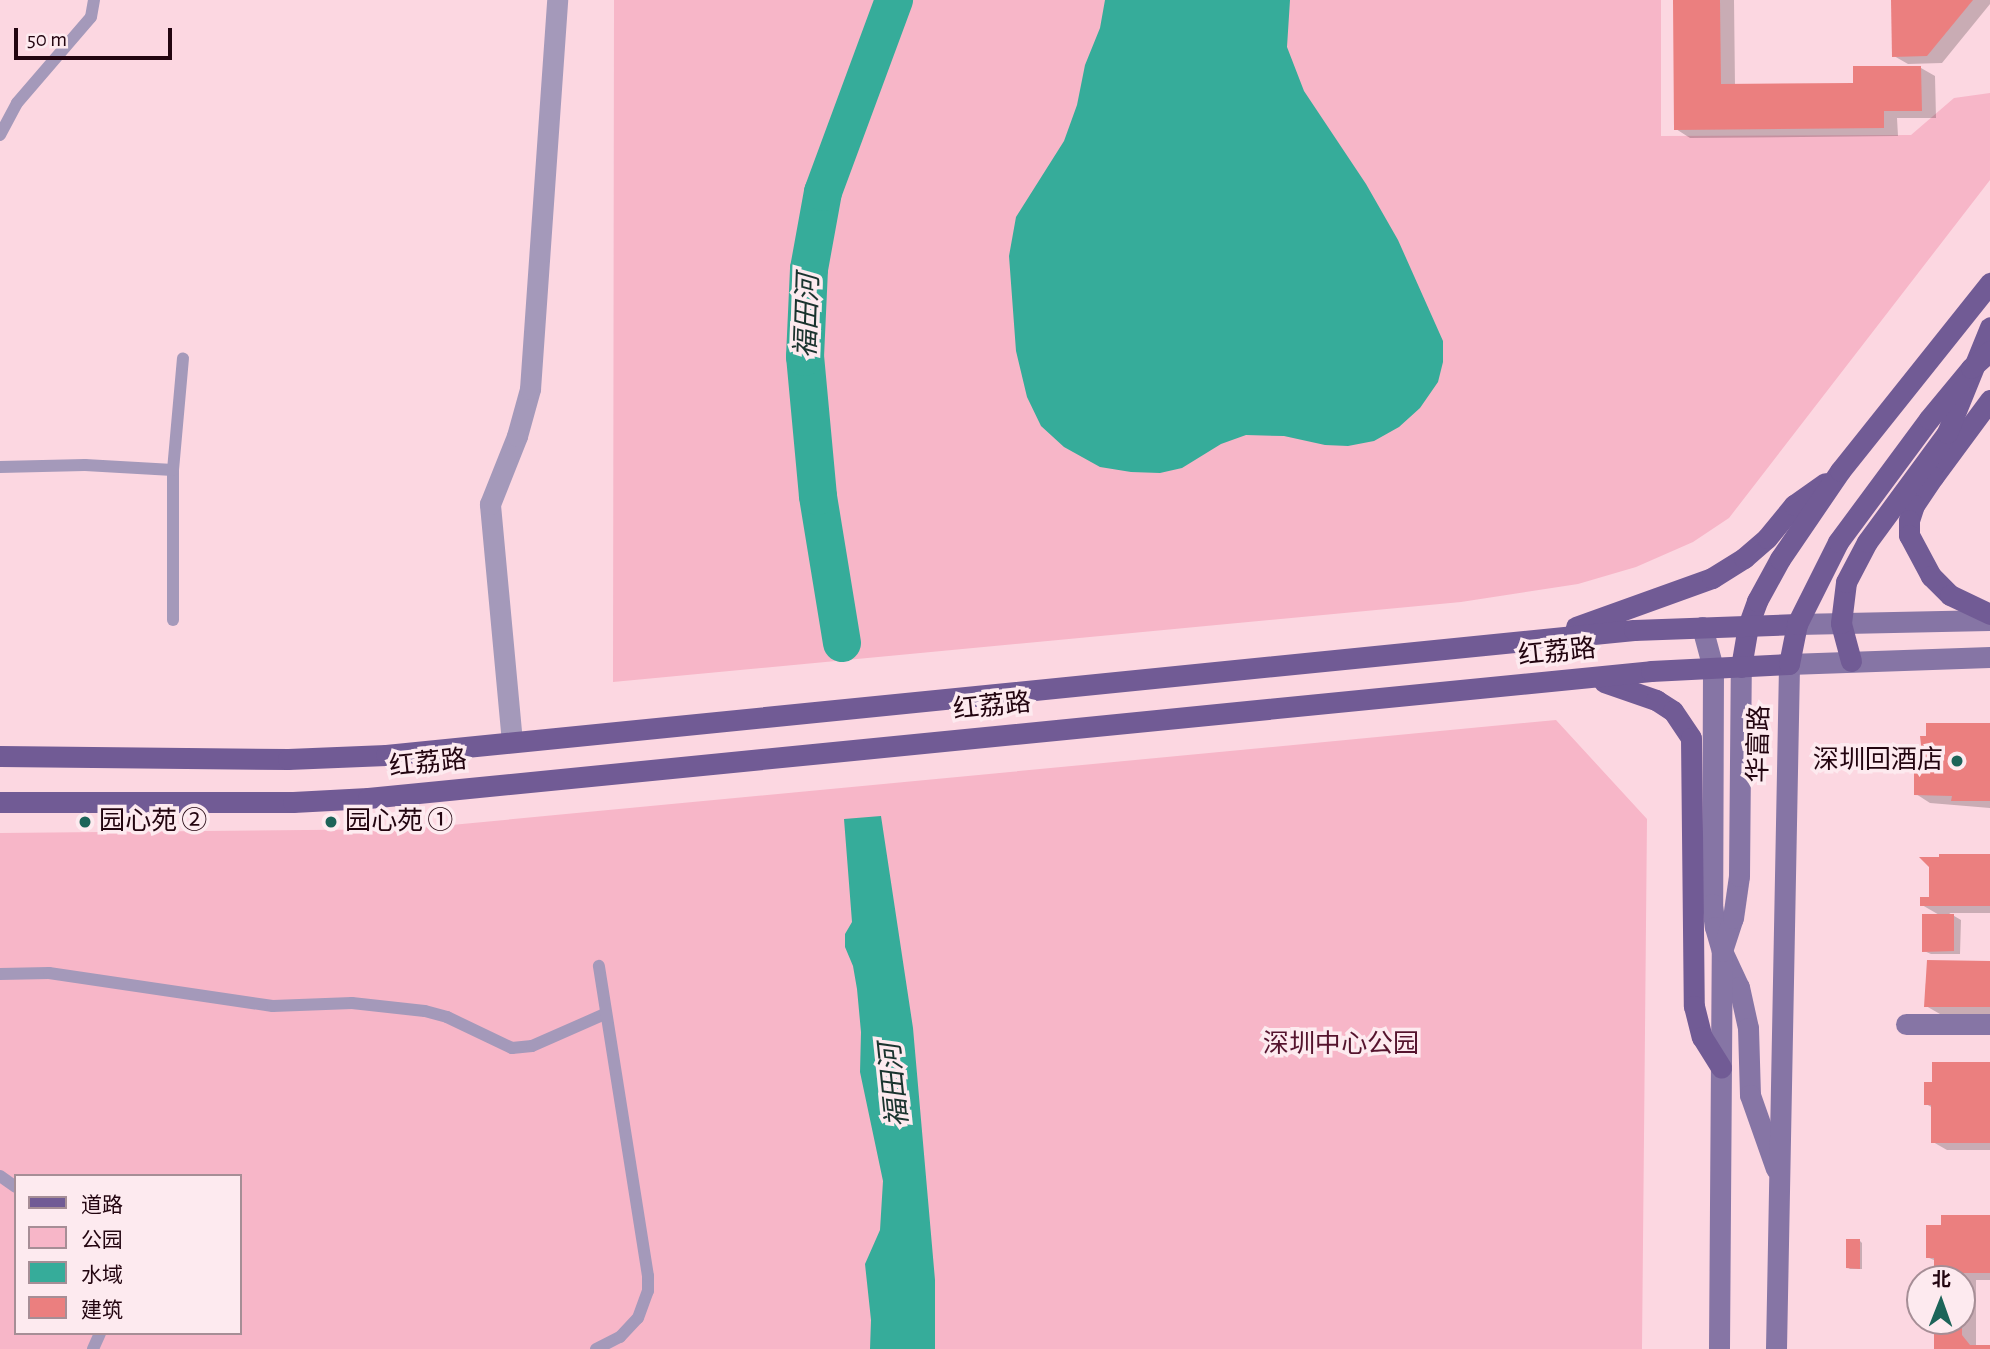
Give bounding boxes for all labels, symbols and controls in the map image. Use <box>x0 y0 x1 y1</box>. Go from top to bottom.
scale bar <box>18 14 175 58</box>
text: 50 m <box>27 29 67 50</box>
water label: 福田河 <box>790 273 826 359</box>
street label: 红荔路 <box>1517 633 1597 673</box>
street label: 红荔路 <box>952 687 1032 727</box>
street label: 华富路 <box>1744 705 1776 783</box>
street label: 红荔路 <box>388 744 468 784</box>
place label: 深圳回酒店 <box>1813 745 1943 777</box>
marker: 深圳回酒店 <box>1949 753 1965 769</box>
place label: 园心苑 ② <box>99 806 207 838</box>
place label: 园心苑 ① <box>345 806 453 838</box>
marker: 园心苑 ② <box>77 814 93 830</box>
marker: 园心苑 ① <box>323 814 339 830</box>
park label: 深圳中心公园 <box>1263 1029 1419 1061</box>
water label: 福田河 <box>874 1041 916 1129</box>
legend <box>14 1174 242 1335</box>
text: 道路 <box>81 1195 123 1216</box>
text: 公园 <box>81 1230 123 1251</box>
text: 水域 <box>81 1265 123 1286</box>
north arrow <box>1906 1265 1976 1335</box>
text: 北 <box>1932 1271 1951 1290</box>
text: 建筑 <box>81 1300 123 1321</box>

